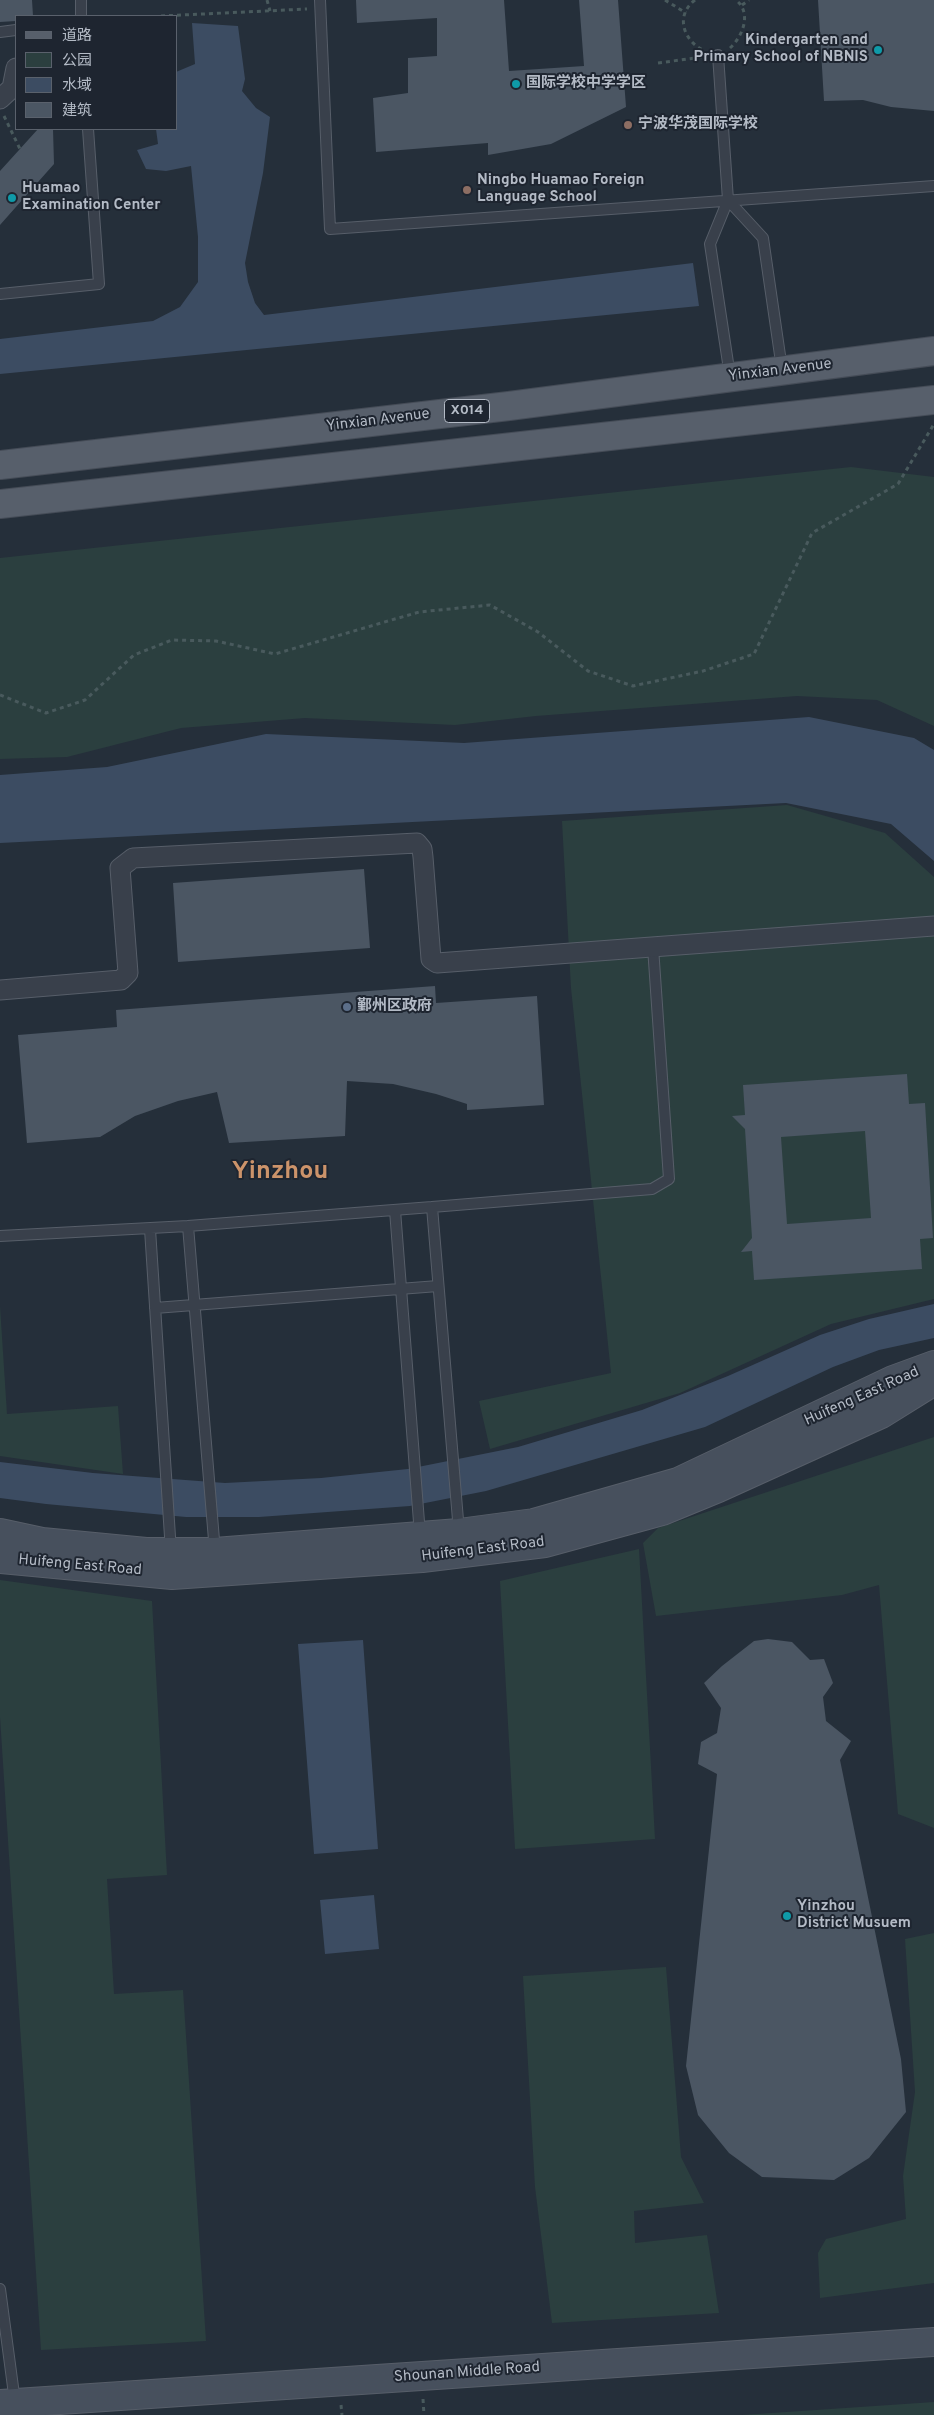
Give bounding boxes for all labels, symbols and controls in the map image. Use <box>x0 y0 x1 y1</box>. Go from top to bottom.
legend <box>15 15 178 130</box>
text: 道路 <box>62 27 92 46</box>
place label: Kindergarten and Primary School of NBNIS <box>694 32 868 67</box>
marker: Kindergarten and Primary School of NBNIS <box>872 44 884 56</box>
text: 公园 <box>62 52 92 71</box>
place label: 国际学校中学学区 <box>526 75 646 93</box>
text: 水域 <box>62 77 92 96</box>
marker: 国际学校中学学区 <box>510 78 522 90</box>
text: 建筑 <box>62 102 92 121</box>
place label: 宁波华茂国际学校 <box>638 116 758 134</box>
marker: 宁波华茂国际学校 <box>622 119 634 131</box>
place label: Ningbo Huamao Foreign Language School <box>477 172 644 207</box>
place label: Huamao Examination Center <box>22 180 161 215</box>
marker: Ningbo Huamao Foreign Language School <box>461 184 473 196</box>
marker: Huamao Examination Center <box>6 192 18 204</box>
street label: Yinxian Avenue <box>727 356 833 386</box>
road number: X014 <box>444 400 490 422</box>
street label: Yinxian Avenue <box>325 406 431 436</box>
place label: 鄞州区政府 <box>357 998 432 1016</box>
marker: 鄞州区政府 <box>341 1001 353 1013</box>
district label: Yinzhou <box>232 1158 328 1188</box>
street label: Huifeng East Road <box>802 1364 922 1430</box>
street label: Huifeng East Road <box>420 1534 546 1566</box>
street label: Huifeng East Road <box>18 1552 142 1580</box>
place label: Yinzhou District Musuem <box>797 1898 911 1933</box>
marker: Yinzhou District Musuem <box>781 1910 793 1922</box>
street label: Shounan Middle Road <box>393 2359 541 2387</box>

